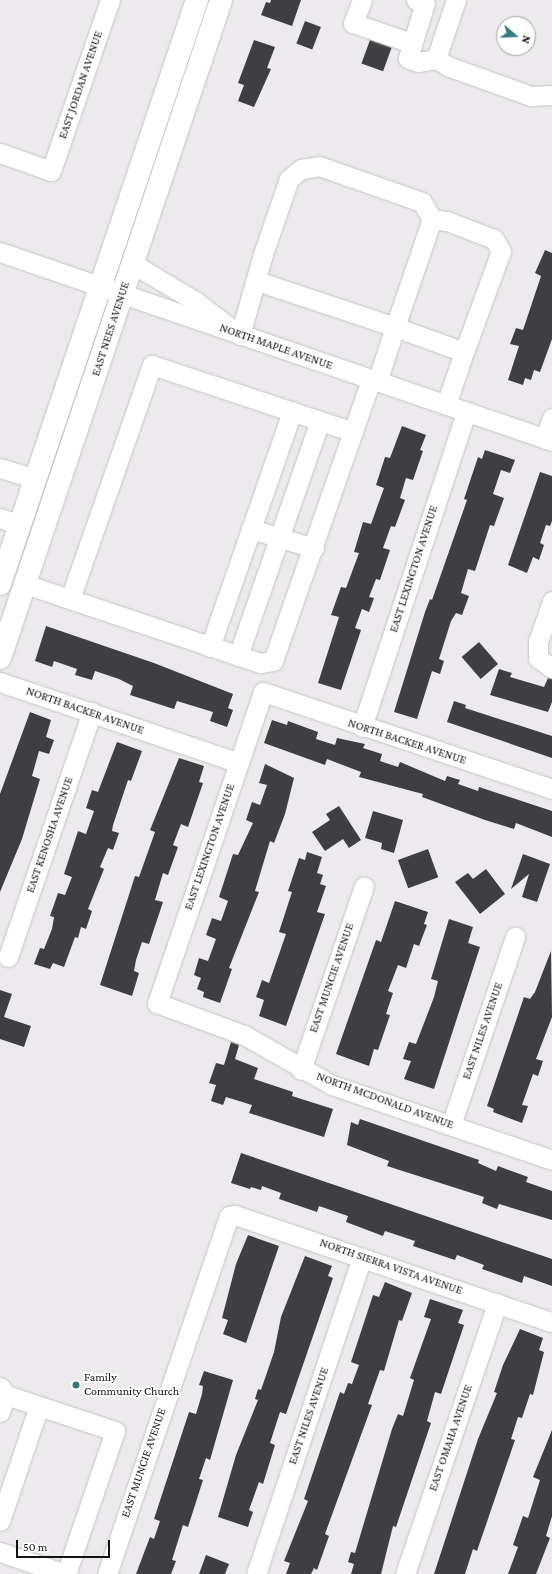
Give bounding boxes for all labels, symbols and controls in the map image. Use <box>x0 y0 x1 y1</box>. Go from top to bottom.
north arrow <box>496 16 536 56</box>
street label: EAST JORDAN AVENUE <box>56 29 106 141</box>
text: N <box>520 34 533 45</box>
street label: EAST NEES AVENUE <box>89 280 133 378</box>
street label: NORTH MAPLE AVENUE <box>218 321 334 373</box>
street label: EAST LEXINGTON AVENUE <box>387 504 441 634</box>
street label: NORTH BACKER AVENUE <box>24 684 146 738</box>
street label: NORTH BACKER AVENUE <box>346 716 468 768</box>
street label: EAST KENOSHA AVENUE <box>23 775 77 895</box>
street label: EAST LEXINGTON AVENUE <box>182 782 238 912</box>
street label: EAST MUNCIE AVENUE <box>306 921 358 1035</box>
street label: EAST NILES AVENUE <box>460 981 506 1081</box>
street label: NORTH MCDONALD AVENUE <box>314 1069 456 1133</box>
street label: NORTH SIERRA VISTA AVENUE <box>318 1236 464 1298</box>
street label: EAST NILES AVENUE <box>286 1366 332 1466</box>
place label: Family Community Church <box>84 1371 179 1399</box>
marker: Family Community Church <box>71 1380 81 1390</box>
street label: EAST OMAHA AVENUE <box>426 1383 476 1493</box>
street label: EAST MUNCIE AVENUE <box>118 1406 170 1520</box>
scale bar <box>18 1532 112 1558</box>
text: 50 m <box>23 1540 47 1554</box>

